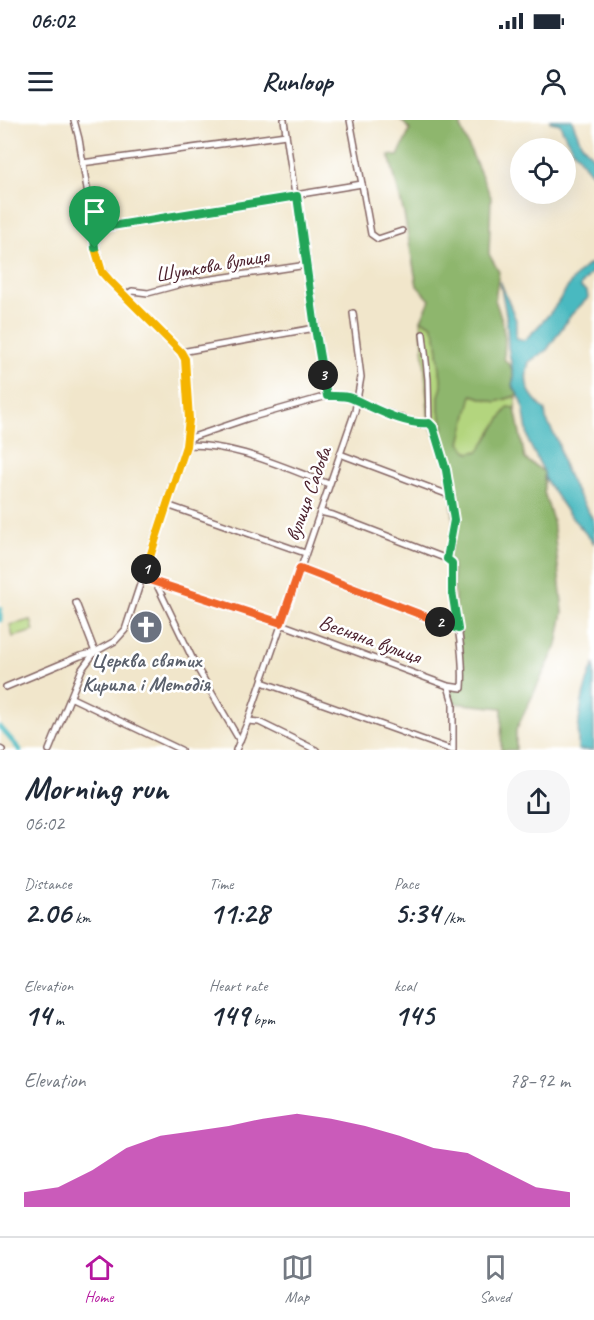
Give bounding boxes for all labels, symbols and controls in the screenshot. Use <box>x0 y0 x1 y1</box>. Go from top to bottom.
text: 06:02 <box>30 7 74 35</box>
text: Runloop <box>262 64 332 98</box>
icon: menu <box>24 65 57 98</box>
icon: person <box>537 65 570 98</box>
map controls <box>510 138 576 204</box>
button: locate <box>510 138 576 204</box>
pin <box>69 186 120 248</box>
icon: arrive <box>78 195 111 228</box>
street label: Шуткова вулиця <box>153 242 272 288</box>
pin: 3 <box>308 360 338 390</box>
text: 3 <box>319 365 327 385</box>
street label: вулиця Садова <box>279 441 338 545</box>
pin: 1 <box>131 554 161 584</box>
text: 1 <box>142 559 150 579</box>
pin: 2 <box>425 607 455 637</box>
church icon: Церква святих Кирила і Методія <box>128 609 164 645</box>
street label: Весняна вулиця <box>315 609 426 670</box>
text: 2 <box>436 612 444 632</box>
place label: Церква святих Кирила і Методія <box>82 647 211 697</box>
text: Morning run <box>24 767 168 809</box>
button: share <box>507 770 570 833</box>
text: 06:02 <box>24 811 64 836</box>
text: Distance <box>24 874 72 894</box>
text: Time <box>209 874 233 894</box>
text: Pace <box>394 874 419 894</box>
text: 2.06 <box>24 894 71 932</box>
text: 11:28 <box>209 894 269 932</box>
text: 5:34 <box>394 894 440 932</box>
text: km <box>71 908 91 928</box>
text: /km <box>440 908 465 928</box>
text: Elevation <box>24 976 73 996</box>
text: Heart rate <box>209 976 267 996</box>
text: kcal <box>394 976 415 996</box>
text: 14 <box>24 996 51 1034</box>
text: 149 <box>209 996 249 1034</box>
text: 145 <box>394 996 434 1034</box>
text: m <box>51 1010 64 1030</box>
text: bpm <box>249 1010 275 1030</box>
text: Elevation <box>24 1068 86 1093</box>
text: 78–92 m <box>509 1068 570 1093</box>
tab: Home <box>83 1251 116 1307</box>
tab: Map <box>281 1251 314 1307</box>
tab: Saved <box>479 1251 512 1307</box>

